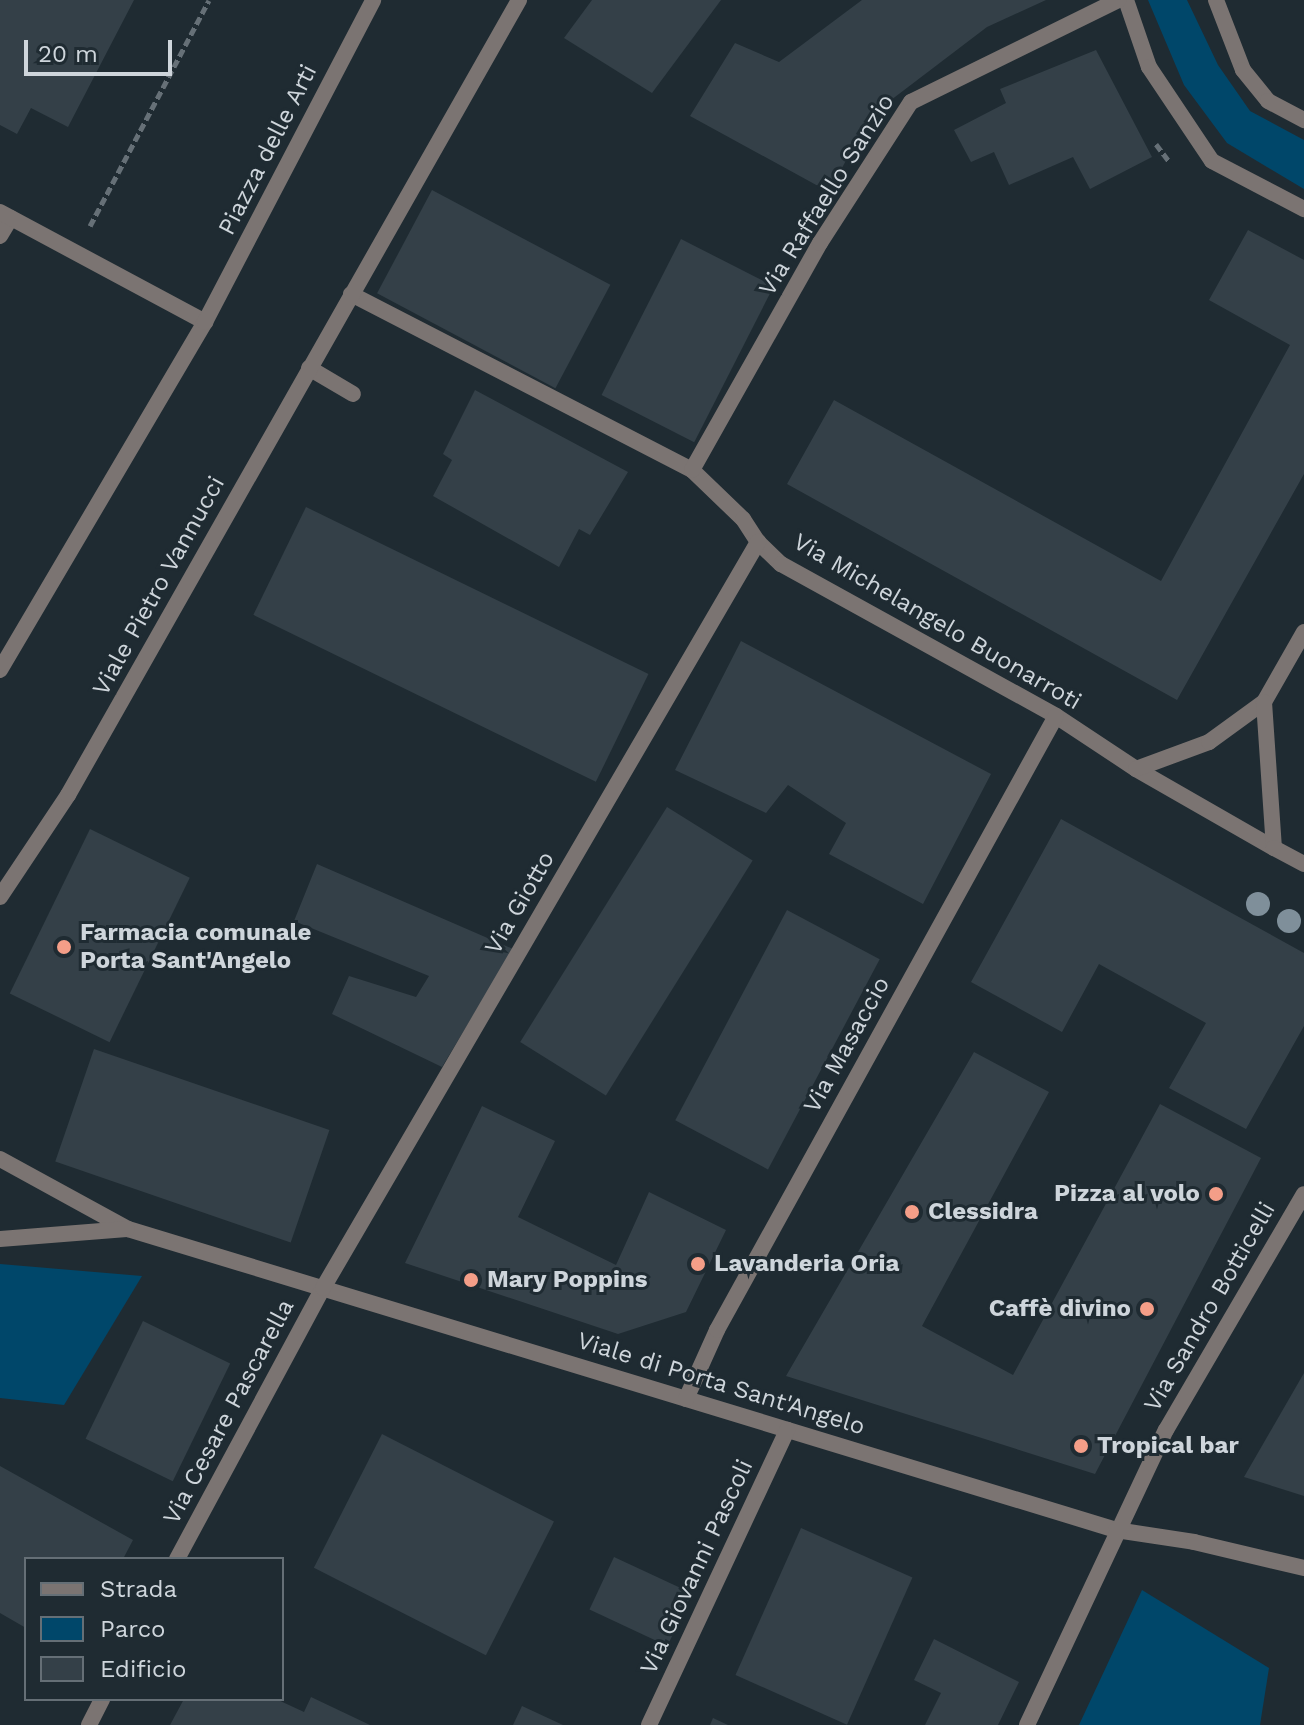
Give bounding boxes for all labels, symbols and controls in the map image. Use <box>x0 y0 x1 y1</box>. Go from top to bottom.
scale bar <box>28 24 176 74</box>
text: 20 m <box>38 40 98 68</box>
street label: Piazza delle Arti <box>212 59 324 241</box>
street label: Via Raffaello Sanzio <box>753 89 901 301</box>
street label: Viale Pietro Vannucci <box>87 471 231 701</box>
street label: Via Michelangelo Buonarroti <box>788 527 1086 717</box>
street label: Via Giotto <box>479 846 561 960</box>
place label: Farmacia comunale Porta Sant'Angelo <box>80 919 311 975</box>
marker: Farmacia comunale Porta Sant'Angelo <box>55 938 73 956</box>
street label: Via Masaccio <box>798 972 896 1118</box>
place label: Pizza al volo <box>1053 1180 1200 1208</box>
marker: Pizza al volo <box>1207 1185 1225 1203</box>
street label: Via Sandro Botticelli <box>1138 1197 1282 1417</box>
place label: Clessidra <box>928 1198 1038 1226</box>
marker: Clessidra <box>903 1203 921 1221</box>
place label: Lavanderia Oria <box>714 1250 900 1278</box>
marker: Lavanderia Oria <box>689 1255 707 1273</box>
place label: Mary Poppins <box>487 1266 648 1294</box>
marker: Mary Poppins <box>462 1271 480 1289</box>
street label: Via Cesare Pascarella <box>157 1294 301 1530</box>
place label: Caffè divino <box>989 1295 1131 1323</box>
marker: Caffè divino <box>1138 1300 1156 1318</box>
street label: Viale di Porta Sant'Angelo <box>573 1326 869 1442</box>
place label: Tropical bar <box>1097 1432 1239 1460</box>
marker: Tropical bar <box>1072 1437 1090 1455</box>
street label: Via Giovanni Pascoli <box>634 1455 760 1679</box>
legend <box>24 1557 284 1701</box>
text: Strada <box>100 1575 177 1603</box>
text: Parco <box>100 1615 165 1643</box>
text: Edificio <box>100 1655 186 1683</box>

